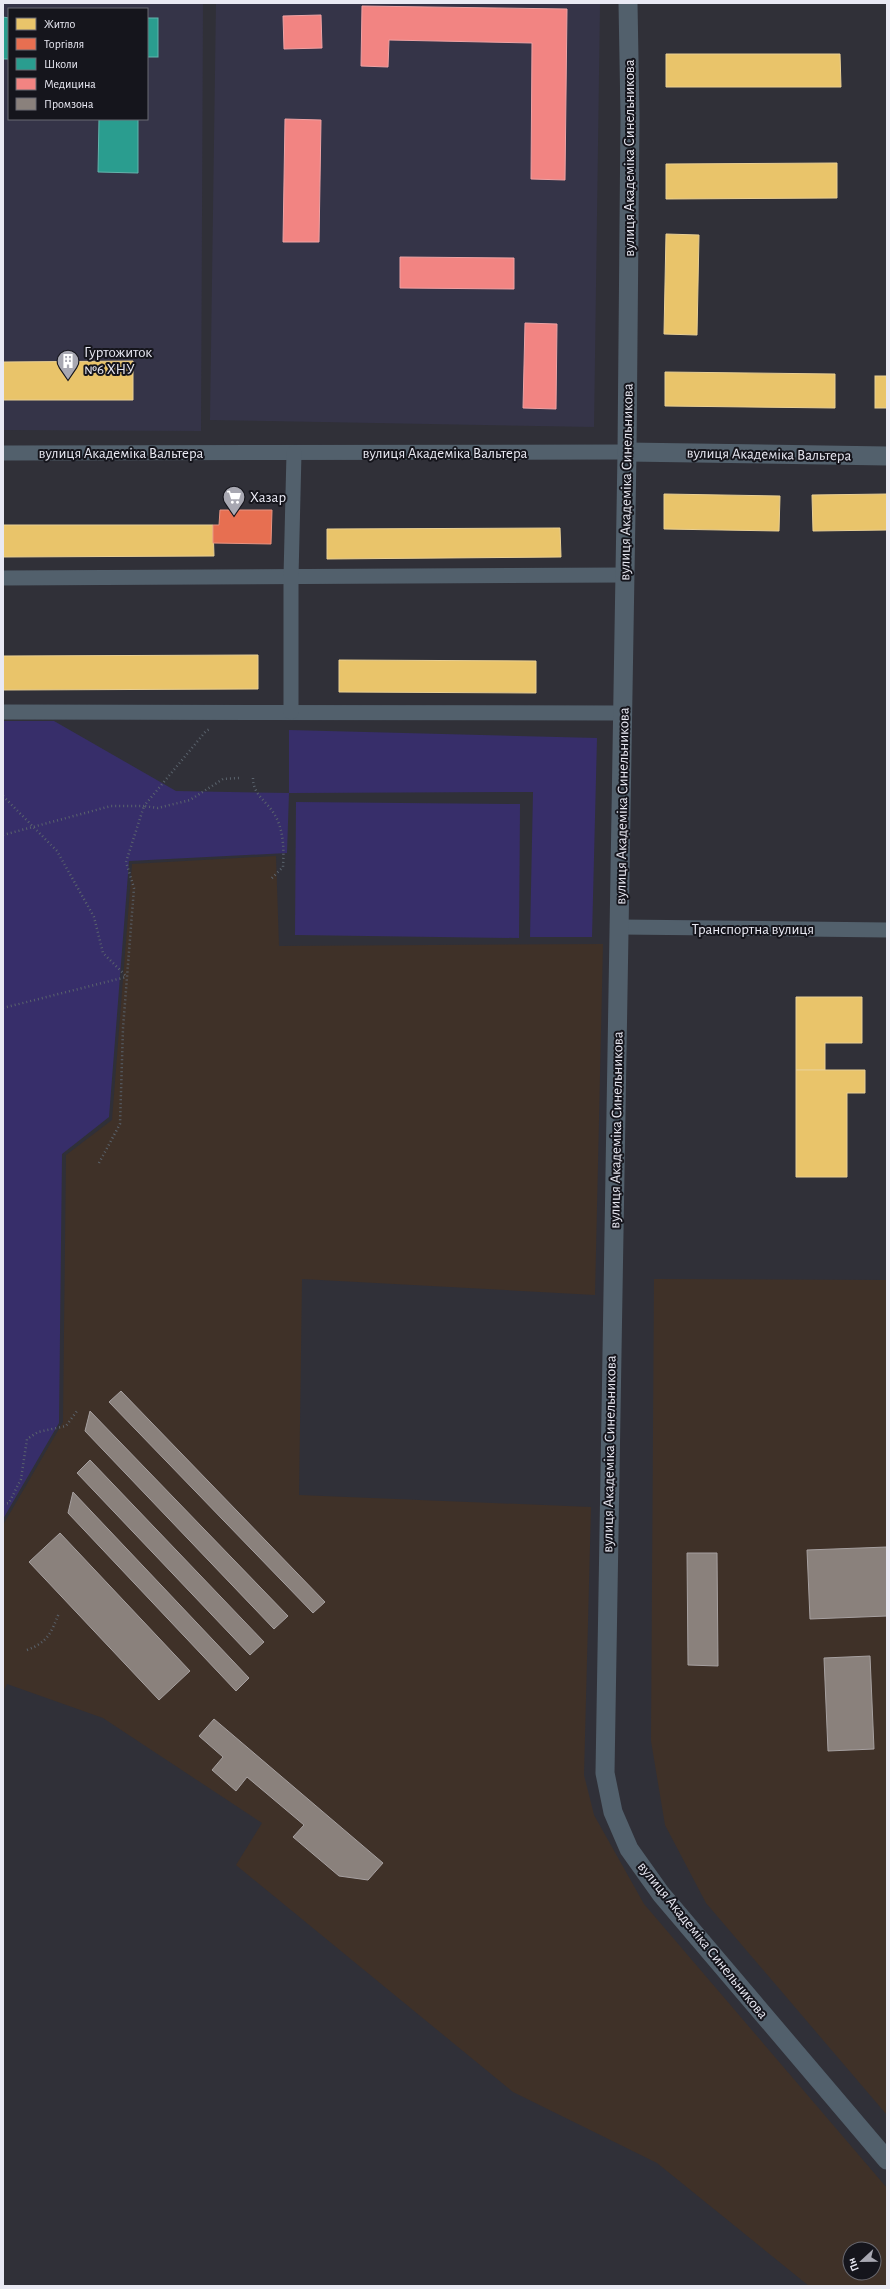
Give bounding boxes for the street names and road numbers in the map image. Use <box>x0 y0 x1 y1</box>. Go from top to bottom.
street label: вулиця Академіка Синельникова <box>622 59 637 257</box>
street label: вулиця Академіка Синельникова <box>617 383 636 581</box>
street label: вулиця Академіка Вальтера <box>39 446 204 461</box>
street label: вулиця Академіка Вальтера <box>363 446 528 461</box>
street label: вулиця Академіка Вальтера <box>686 446 852 463</box>
street label: вулиця Академіка Синельникова <box>613 707 632 905</box>
street label: Транспортна вулиця <box>692 922 814 937</box>
street label: вулиця Академіка Синельникова <box>607 1031 626 1229</box>
street label: вулиця Академіка Синельникова <box>600 1355 619 1553</box>
street label: вулиця Академіка Синельникова <box>635 1859 771 2022</box>

